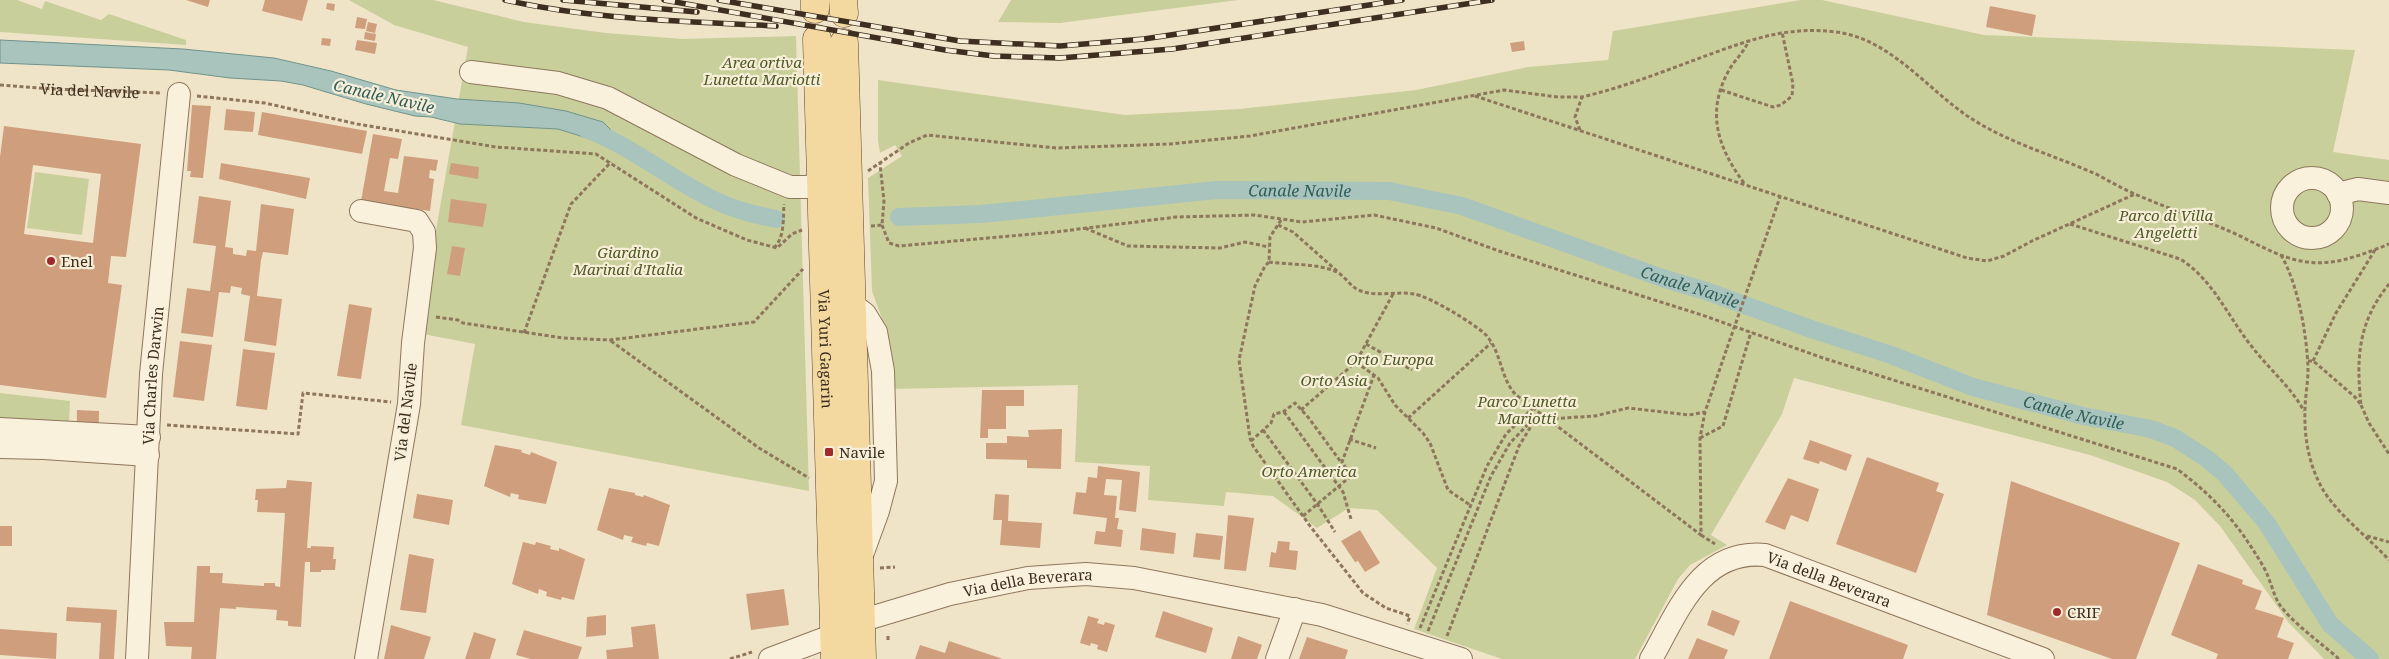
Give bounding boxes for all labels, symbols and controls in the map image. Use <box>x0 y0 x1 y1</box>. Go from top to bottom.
park label: Area ortiva Lunetta Mariotti <box>703 52 821 89</box>
water label: Canale Navile <box>331 74 437 118</box>
street label: Via del Navile <box>40 78 140 102</box>
water label: Canale Navile <box>1248 179 1351 202</box>
park label: Parco di Villa Angeletti <box>2118 205 2213 242</box>
park label: Giardino Marinai d'Italia <box>572 242 683 279</box>
place label: Enel <box>61 251 93 271</box>
marker: Enel <box>45 255 57 267</box>
water label: Canale Navile <box>1638 260 1743 313</box>
street label: Via Yuri Gagarin <box>814 289 838 409</box>
street label: Via Charles Darwin <box>138 305 168 445</box>
park label: Orto Europa <box>1346 349 1434 369</box>
street label: Via del Navile <box>389 362 421 462</box>
park label: Orto Asia <box>1301 370 1368 390</box>
water label: Canale Navile <box>2021 390 2126 435</box>
park label: Parco Lunetta Mariotti <box>1477 391 1577 428</box>
place label: Navile <box>839 442 885 462</box>
marker: Navile <box>823 446 835 458</box>
park label: Orto America <box>1261 461 1357 481</box>
street label: Via della Beverara <box>1764 547 1894 611</box>
street label: Via della Beverara <box>961 564 1094 601</box>
place label: CRIF <box>2067 602 2101 622</box>
marker: CRIF <box>2051 606 2063 618</box>

